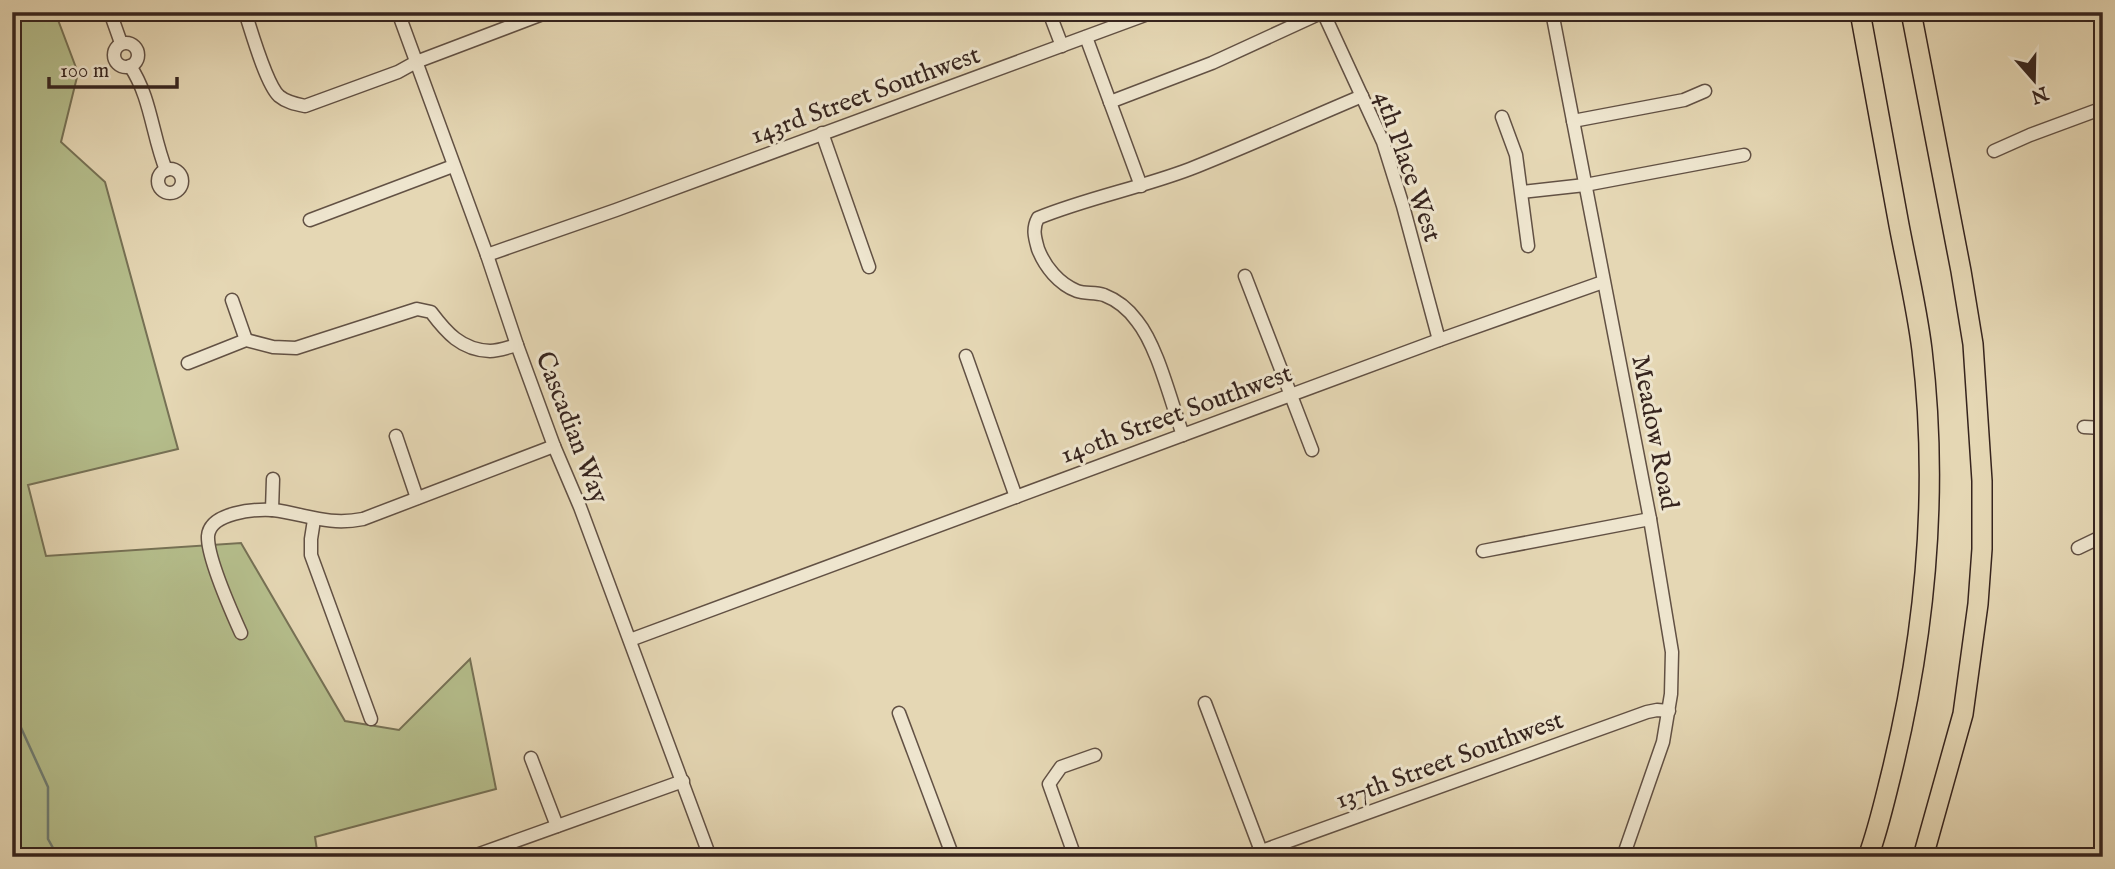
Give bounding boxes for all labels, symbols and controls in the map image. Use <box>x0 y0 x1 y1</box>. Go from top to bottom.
street label: 143rd Street Southwest <box>746 39 985 152</box>
scale bar <box>49 46 177 90</box>
north arrow <box>2000 46 2070 116</box>
text: 100 m <box>60 58 109 85</box>
text: N <box>2027 80 2052 108</box>
street label: 4th Place West <box>1366 87 1449 246</box>
street label: Cascadian Way <box>528 347 616 508</box>
street label: Meadow Road <box>1623 352 1686 512</box>
street label: 140th Street Southwest <box>1056 357 1297 472</box>
street label: 137th Street Southwest <box>1331 704 1568 817</box>

